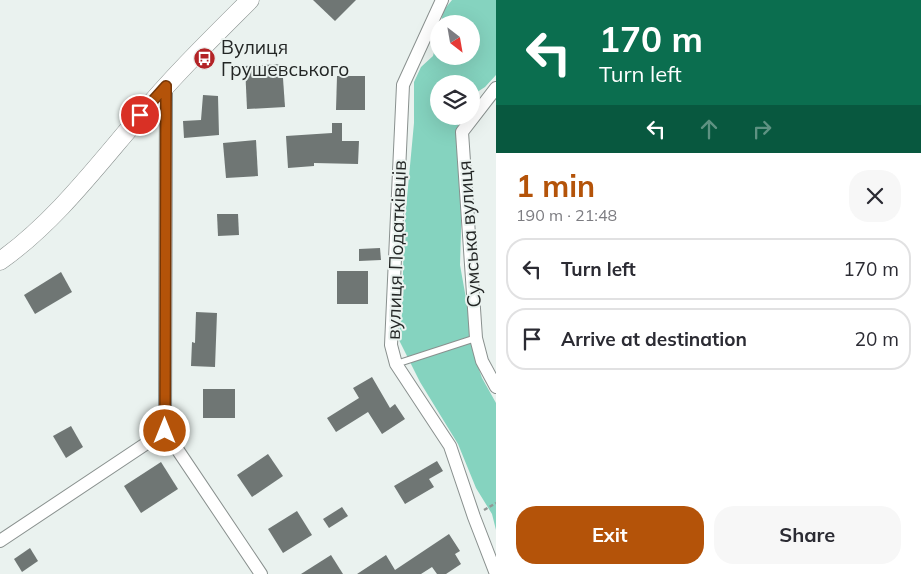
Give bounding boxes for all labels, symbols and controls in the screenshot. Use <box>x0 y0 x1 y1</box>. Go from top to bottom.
north arrow <box>430 15 480 65</box>
map controls <box>430 15 480 125</box>
text: 170 m <box>599 17 703 61</box>
icon: left <box>516 20 581 85</box>
place label: Вулиця Грушевського <box>221 35 349 81</box>
bus stop icon: Вулиця Грушевського <box>193 46 217 70</box>
text: Turn left <box>599 60 682 88</box>
button: layers <box>430 75 480 125</box>
pin <box>119 94 161 136</box>
icon: arrive <box>126 101 154 129</box>
icon: left <box>642 115 670 143</box>
icon: ahead <box>695 115 723 143</box>
icon: right <box>748 115 776 143</box>
street label: вулиця Податківців <box>381 160 411 340</box>
street label: Сумська вулиця <box>452 160 486 308</box>
text: 1 min <box>516 167 595 205</box>
button: close <box>849 170 901 222</box>
text: 190 m · 21:48 <box>516 205 617 225</box>
icon: left <box>518 255 546 283</box>
text: Turn left <box>561 257 636 281</box>
text: 170 m <box>843 257 899 281</box>
icon: arrive <box>518 325 546 353</box>
text: Arrive at destination <box>561 327 747 351</box>
text: 20 m <box>855 327 899 351</box>
position arrow <box>138 404 190 456</box>
button: Exit <box>516 506 704 564</box>
button: Share <box>714 506 901 564</box>

